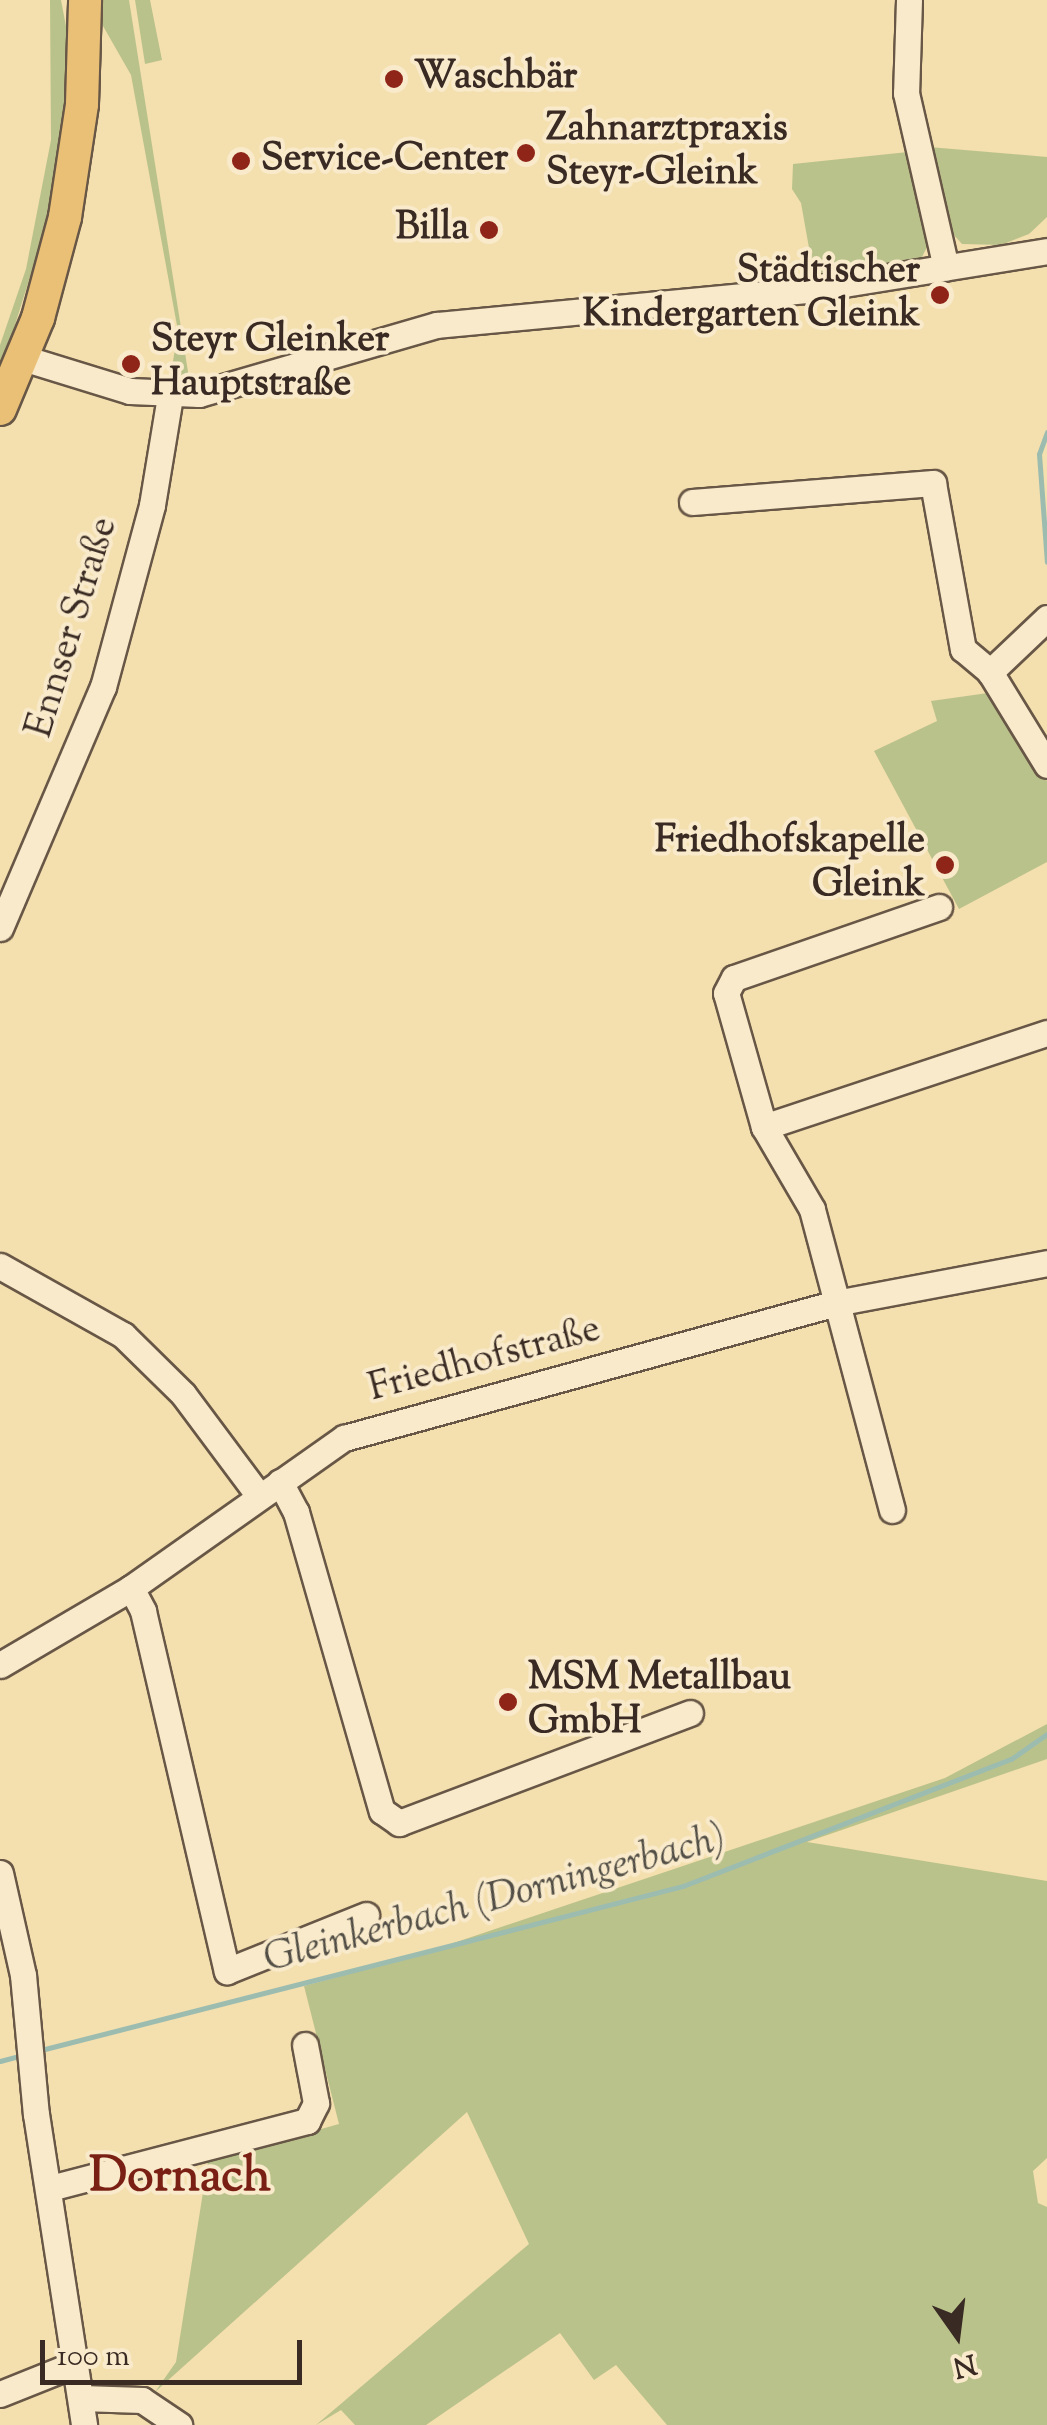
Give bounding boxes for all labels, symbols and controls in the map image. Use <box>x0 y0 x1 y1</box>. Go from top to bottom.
place label: Waschbär <box>414 56 577 102</box>
marker: Waschbär <box>383 68 405 90</box>
place label: Zahnarztpraxis Steyr-Gleink <box>546 108 788 198</box>
place label: Service-Center <box>261 138 508 184</box>
marker: Zahnarztpraxis Steyr-Gleink <box>515 142 537 164</box>
marker: Service-Center <box>230 150 252 172</box>
place label: Billa <box>396 207 469 253</box>
marker: Billa <box>478 219 500 241</box>
place label: Städtischer Kindergarten Gleink <box>583 250 920 340</box>
marker: Städtischer Kindergarten Gleink <box>929 284 951 306</box>
place label: Steyr Gleinker Hauptstraße <box>151 319 389 408</box>
marker: Steyr Gleinker Hauptstraße <box>120 353 142 375</box>
street label: Ennser Straße <box>19 512 129 744</box>
place label: Friedhofskapelle Gleink <box>655 820 925 909</box>
marker: Friedhofskapelle Gleink <box>934 854 956 876</box>
street label: Friedhofstraße <box>364 1308 606 1414</box>
place label: MSM Metallbau GmbH <box>528 1657 791 1746</box>
marker: MSM Metallbau GmbH <box>497 1691 519 1713</box>
water label: Gleinkerbach (Dorningerbach) <box>259 1816 731 1986</box>
district label: Dornach <box>89 2150 271 2208</box>
north arrow <box>907 2285 1007 2385</box>
scale bar <box>45 2320 308 2382</box>
text: 100 m <box>57 2336 130 2379</box>
text: N <box>949 2342 980 2386</box>

